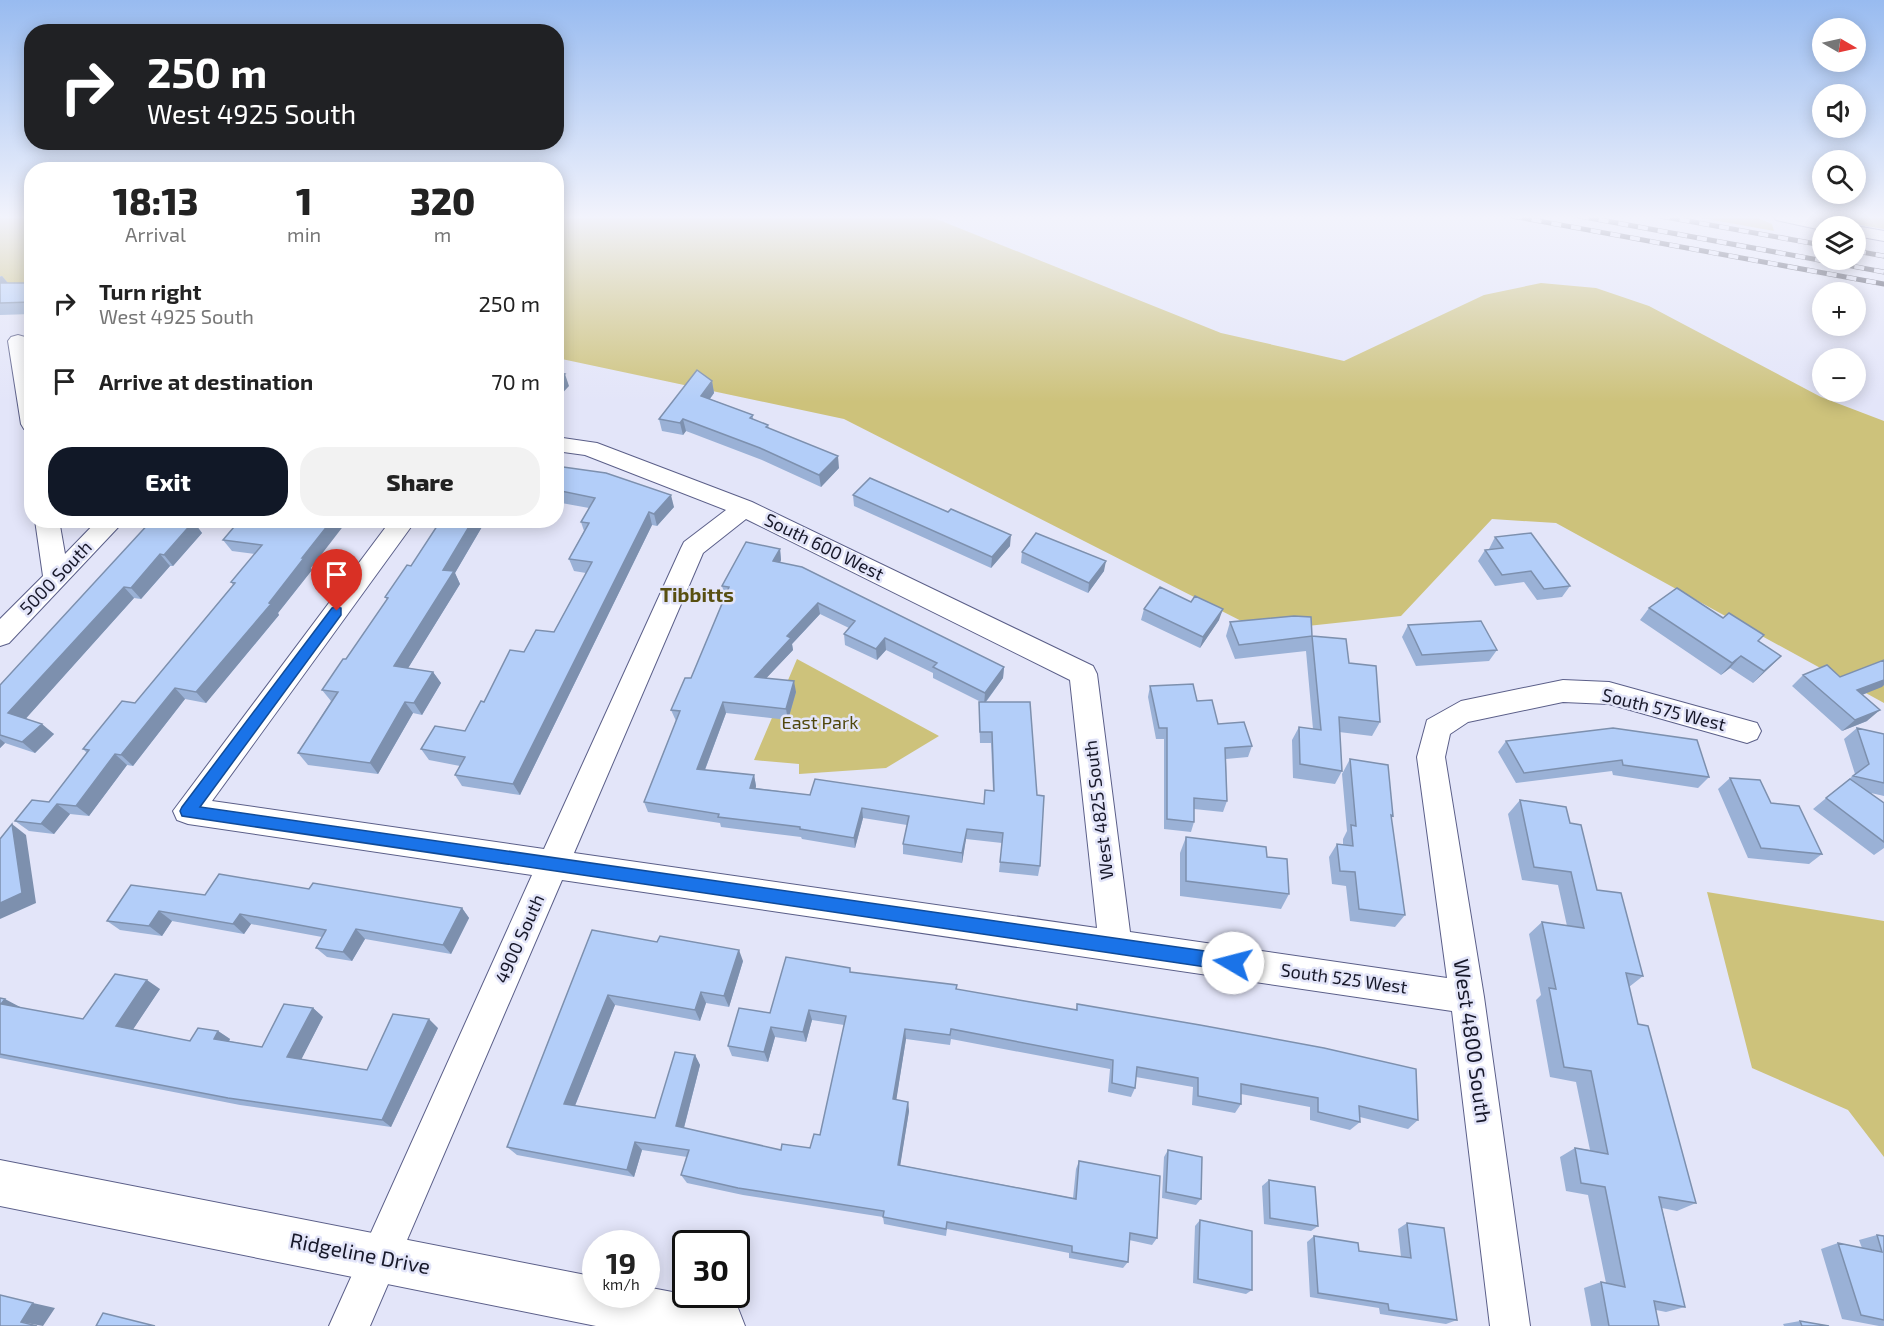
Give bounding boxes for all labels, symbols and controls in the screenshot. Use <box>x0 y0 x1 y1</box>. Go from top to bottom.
north arrow <box>1812 18 1866 72</box>
map controls <box>1812 18 1866 402</box>
text: 250 m <box>147 46 267 96</box>
icon: right <box>48 48 126 126</box>
button: sound <box>1812 84 1866 138</box>
text: West 4925 South <box>147 97 356 129</box>
button: search <box>1812 150 1866 204</box>
text: 18:13 <box>113 179 198 222</box>
text: 1 <box>296 179 312 222</box>
text: 320 <box>410 179 475 222</box>
button: layers <box>1812 216 1866 270</box>
text: Arrival <box>125 222 186 246</box>
text: min <box>287 222 321 246</box>
text: m <box>434 222 451 246</box>
text: Turn right <box>99 278 201 304</box>
button: + <box>1812 282 1866 336</box>
icon: right <box>48 287 81 320</box>
text: 250 m <box>478 290 540 316</box>
text: West 4925 South <box>99 304 254 328</box>
button: − <box>1812 348 1866 402</box>
icon: arrive <box>48 365 81 398</box>
text: Arrive at destination <box>99 368 313 394</box>
text: 70 m <box>491 368 540 394</box>
button: Exit <box>48 447 288 516</box>
button: Share <box>300 447 540 516</box>
street label: South 600 West <box>761 508 888 585</box>
street label: 5000 South <box>15 536 96 619</box>
pin <box>311 549 362 611</box>
icon: arrive <box>320 558 353 591</box>
district label: Tibbitts <box>660 582 734 606</box>
street label: South 575 West <box>1600 683 1728 735</box>
park label: East Park <box>782 711 858 733</box>
street label: West 4825 South <box>1079 739 1117 881</box>
street label: 4900 South <box>490 891 548 986</box>
position arrow <box>1201 931 1265 995</box>
street label: West 4800 South <box>1450 957 1497 1125</box>
street label: South 525 West <box>1279 958 1409 998</box>
street label: Ridgeline Drive <box>288 1227 433 1278</box>
speed limit sign: 30 <box>672 1230 750 1308</box>
text: 19 <box>606 1244 636 1280</box>
text: km/h <box>602 1275 640 1293</box>

